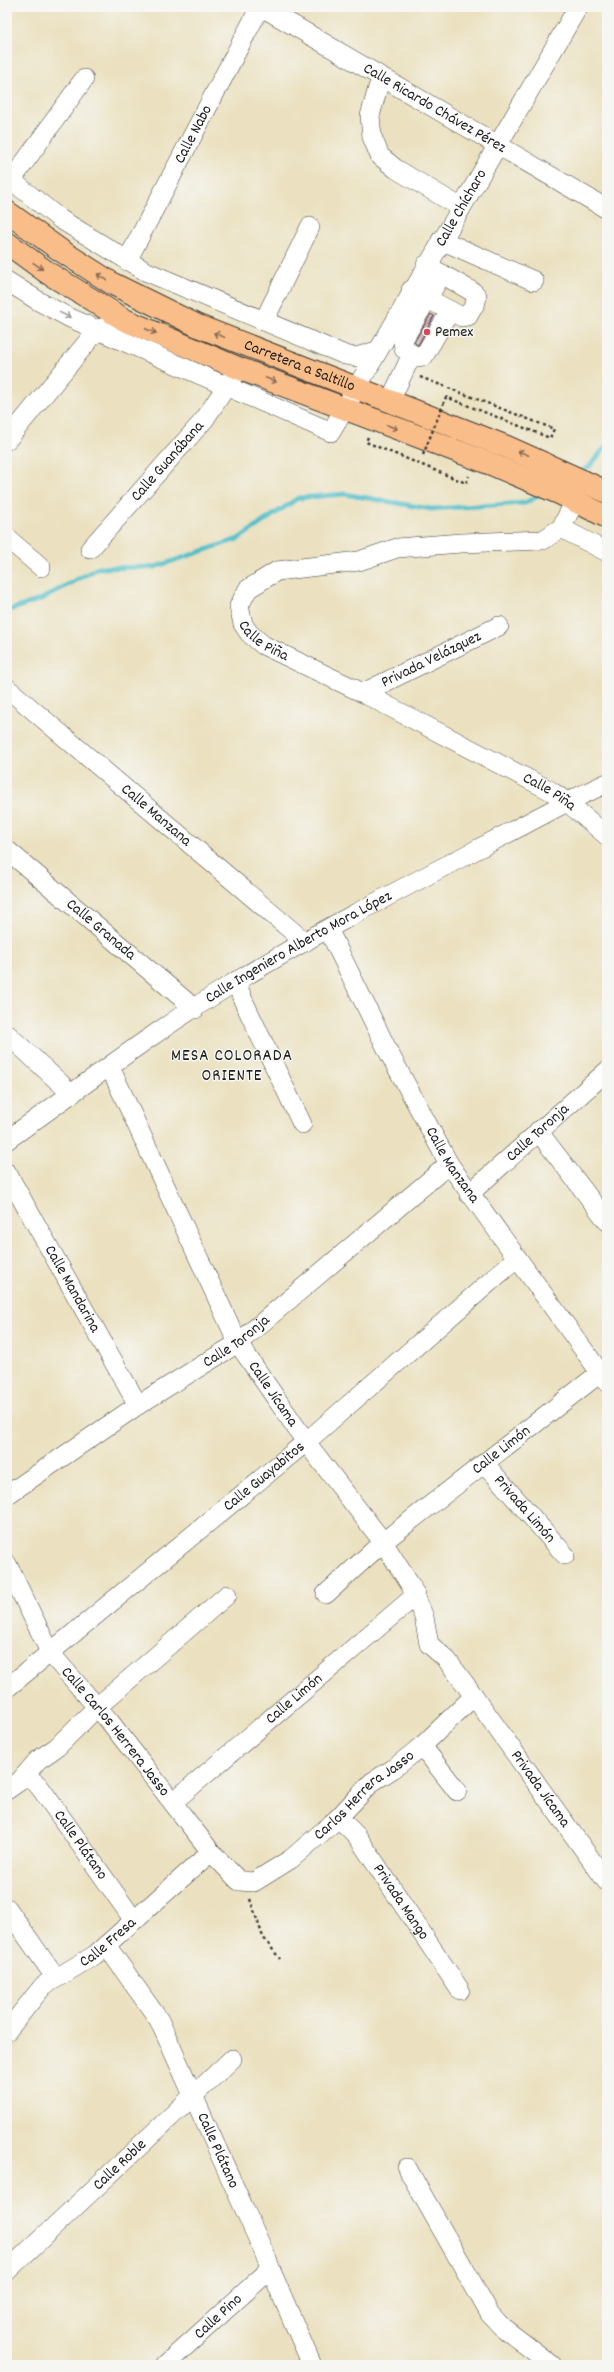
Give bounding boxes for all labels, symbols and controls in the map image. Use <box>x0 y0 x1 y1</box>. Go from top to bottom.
street label: Calle Ricardo Chávez Pérez <box>359 57 511 159</box>
street label: Calle Nabo <box>168 101 218 168</box>
street label: Calle Chícharo <box>430 165 493 251</box>
one-way arrow <box>33 262 44 270</box>
one-way arrow <box>97 273 108 282</box>
one-way arrow <box>58 312 70 319</box>
place label: Pemex <box>435 321 473 344</box>
marker: Pemex <box>422 327 432 337</box>
one-way arrow <box>144 328 156 335</box>
one-way arrow <box>214 330 226 338</box>
street label: Carretera a Saltillo <box>241 334 358 398</box>
one-way arrow <box>265 377 277 385</box>
street label: Calle Guanábana <box>125 415 210 507</box>
one-way arrow <box>386 423 398 431</box>
one-way arrow <box>517 449 529 457</box>
street label: Calle Piña <box>232 616 293 667</box>
street label: Privada Velázquez <box>377 625 485 694</box>
street label: Calle Piña <box>519 767 582 817</box>
street label: Calle Manzana <box>116 778 197 852</box>
street label: Calle Ingeniero Alberto Mora López <box>201 885 396 1009</box>
street label: Calle Granada <box>61 893 141 966</box>
district label: MESA COLORADA ORIENTE <box>171 1045 293 1089</box>
street label: Calle Toronja <box>501 1098 575 1167</box>
street label: Calle Manzana <box>420 1123 486 1208</box>
street label: Calle Mandarina <box>39 1241 106 1337</box>
street label: Calle Toronja <box>198 1309 275 1374</box>
street label: Calle Jícama <box>242 1356 304 1432</box>
street label: Calle Limón <box>467 1420 535 1480</box>
street label: Calle Guayabitos <box>218 1436 310 1517</box>
street label: Privada Limón <box>488 1470 561 1548</box>
street label: Calle Carlos Herrera Jasso <box>55 1662 175 1801</box>
street label: Calle Limón <box>260 1668 328 1730</box>
street label: Carlos Herrera Jasso <box>309 1745 419 1846</box>
street label: Privada Jícama <box>505 1745 576 1833</box>
street label: Calle Plátano <box>48 1805 113 1885</box>
street label: Privada Mango <box>367 1859 435 1945</box>
street label: Calle Fresa <box>75 1912 142 1973</box>
street label: Calle Plátano <box>191 2109 245 2192</box>
street label: Calle Roble <box>88 2134 152 2196</box>
street label: Calle Pino <box>189 2288 248 2345</box>

